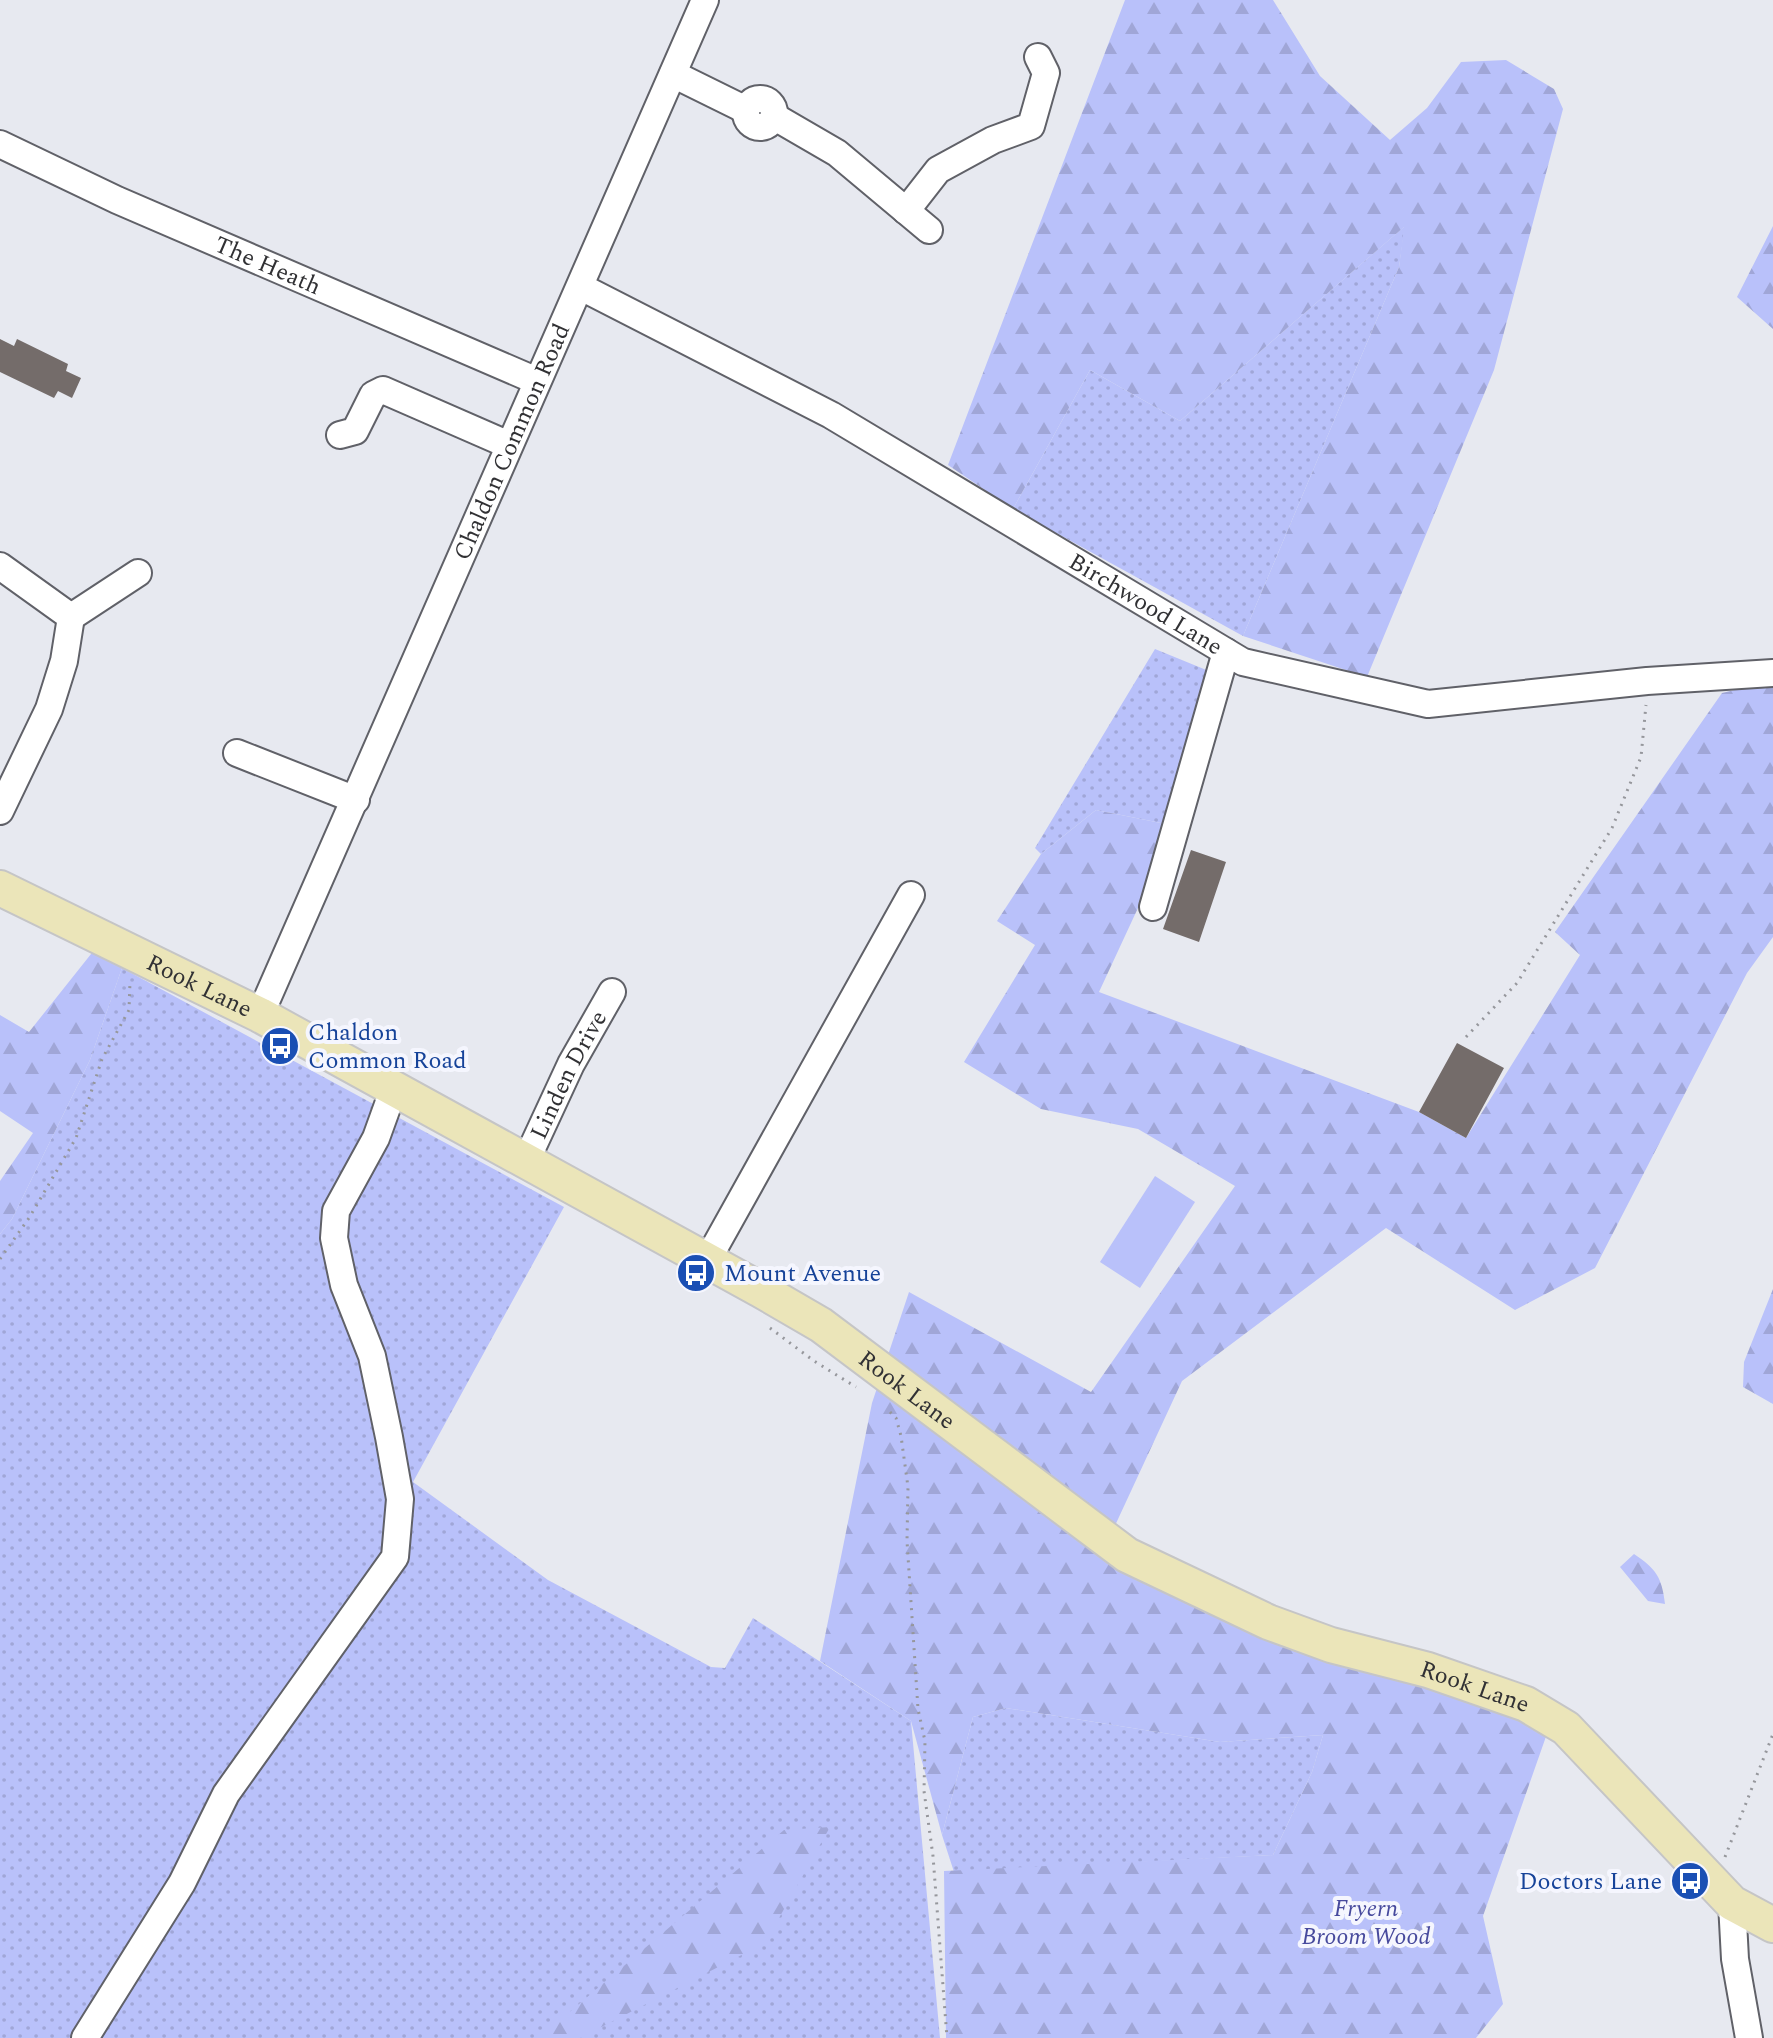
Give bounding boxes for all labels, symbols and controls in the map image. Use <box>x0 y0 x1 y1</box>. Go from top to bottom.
street label: The Heath <box>208 227 327 305</box>
street label: Chaldon Common Road <box>445 318 580 566</box>
street label: Birchwood Lane <box>1061 544 1229 665</box>
street label: Rook Lane <box>140 945 258 1027</box>
street label: Linden Drive <box>521 1004 617 1146</box>
place label: Chaldon Common Road <box>308 1015 467 1079</box>
bus stop icon: Chaldon Common Road <box>259 1025 301 1067</box>
bus stop icon: Mount Avenue <box>675 1252 717 1294</box>
place label: Mount Avenue <box>724 1256 881 1292</box>
street label: Rook Lane <box>850 1342 963 1439</box>
street label: Rook Lane <box>1415 1652 1534 1723</box>
bus stop icon: Doctors Lane <box>1669 1860 1711 1902</box>
place label: Doctors Lane <box>1519 1864 1662 1900</box>
park label: Fryern Broom Wood <box>1301 1891 1431 1955</box>

